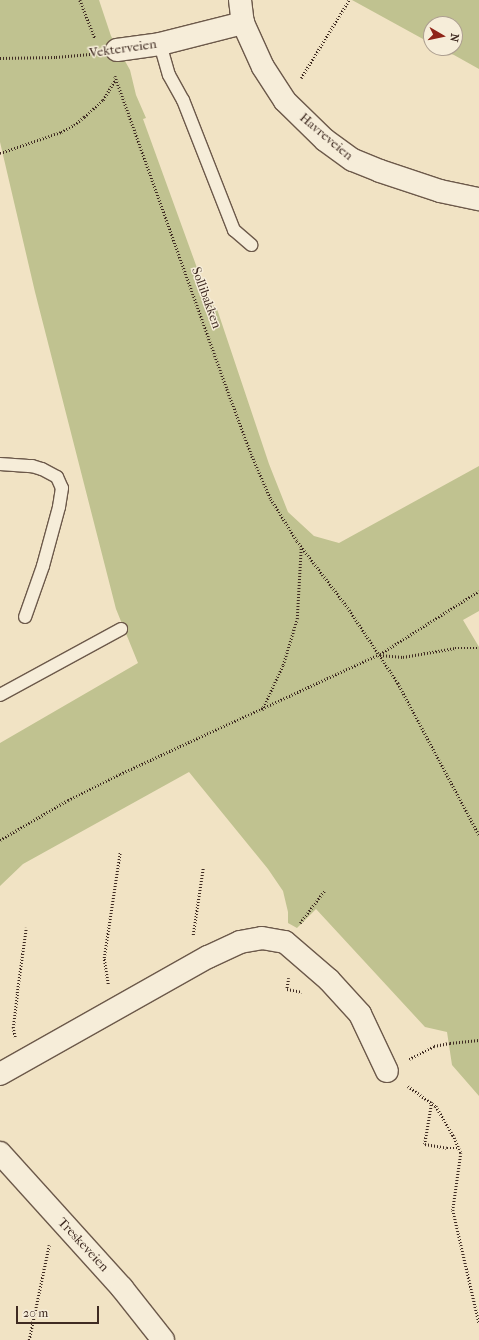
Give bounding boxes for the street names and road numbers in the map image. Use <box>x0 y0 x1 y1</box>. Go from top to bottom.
street label: Vekterveien <box>88 37 158 61</box>
street label: Havreveien <box>296 110 356 164</box>
street label: Sollibakken <box>188 265 224 331</box>
street label: Treskeveien <box>54 1215 112 1275</box>

